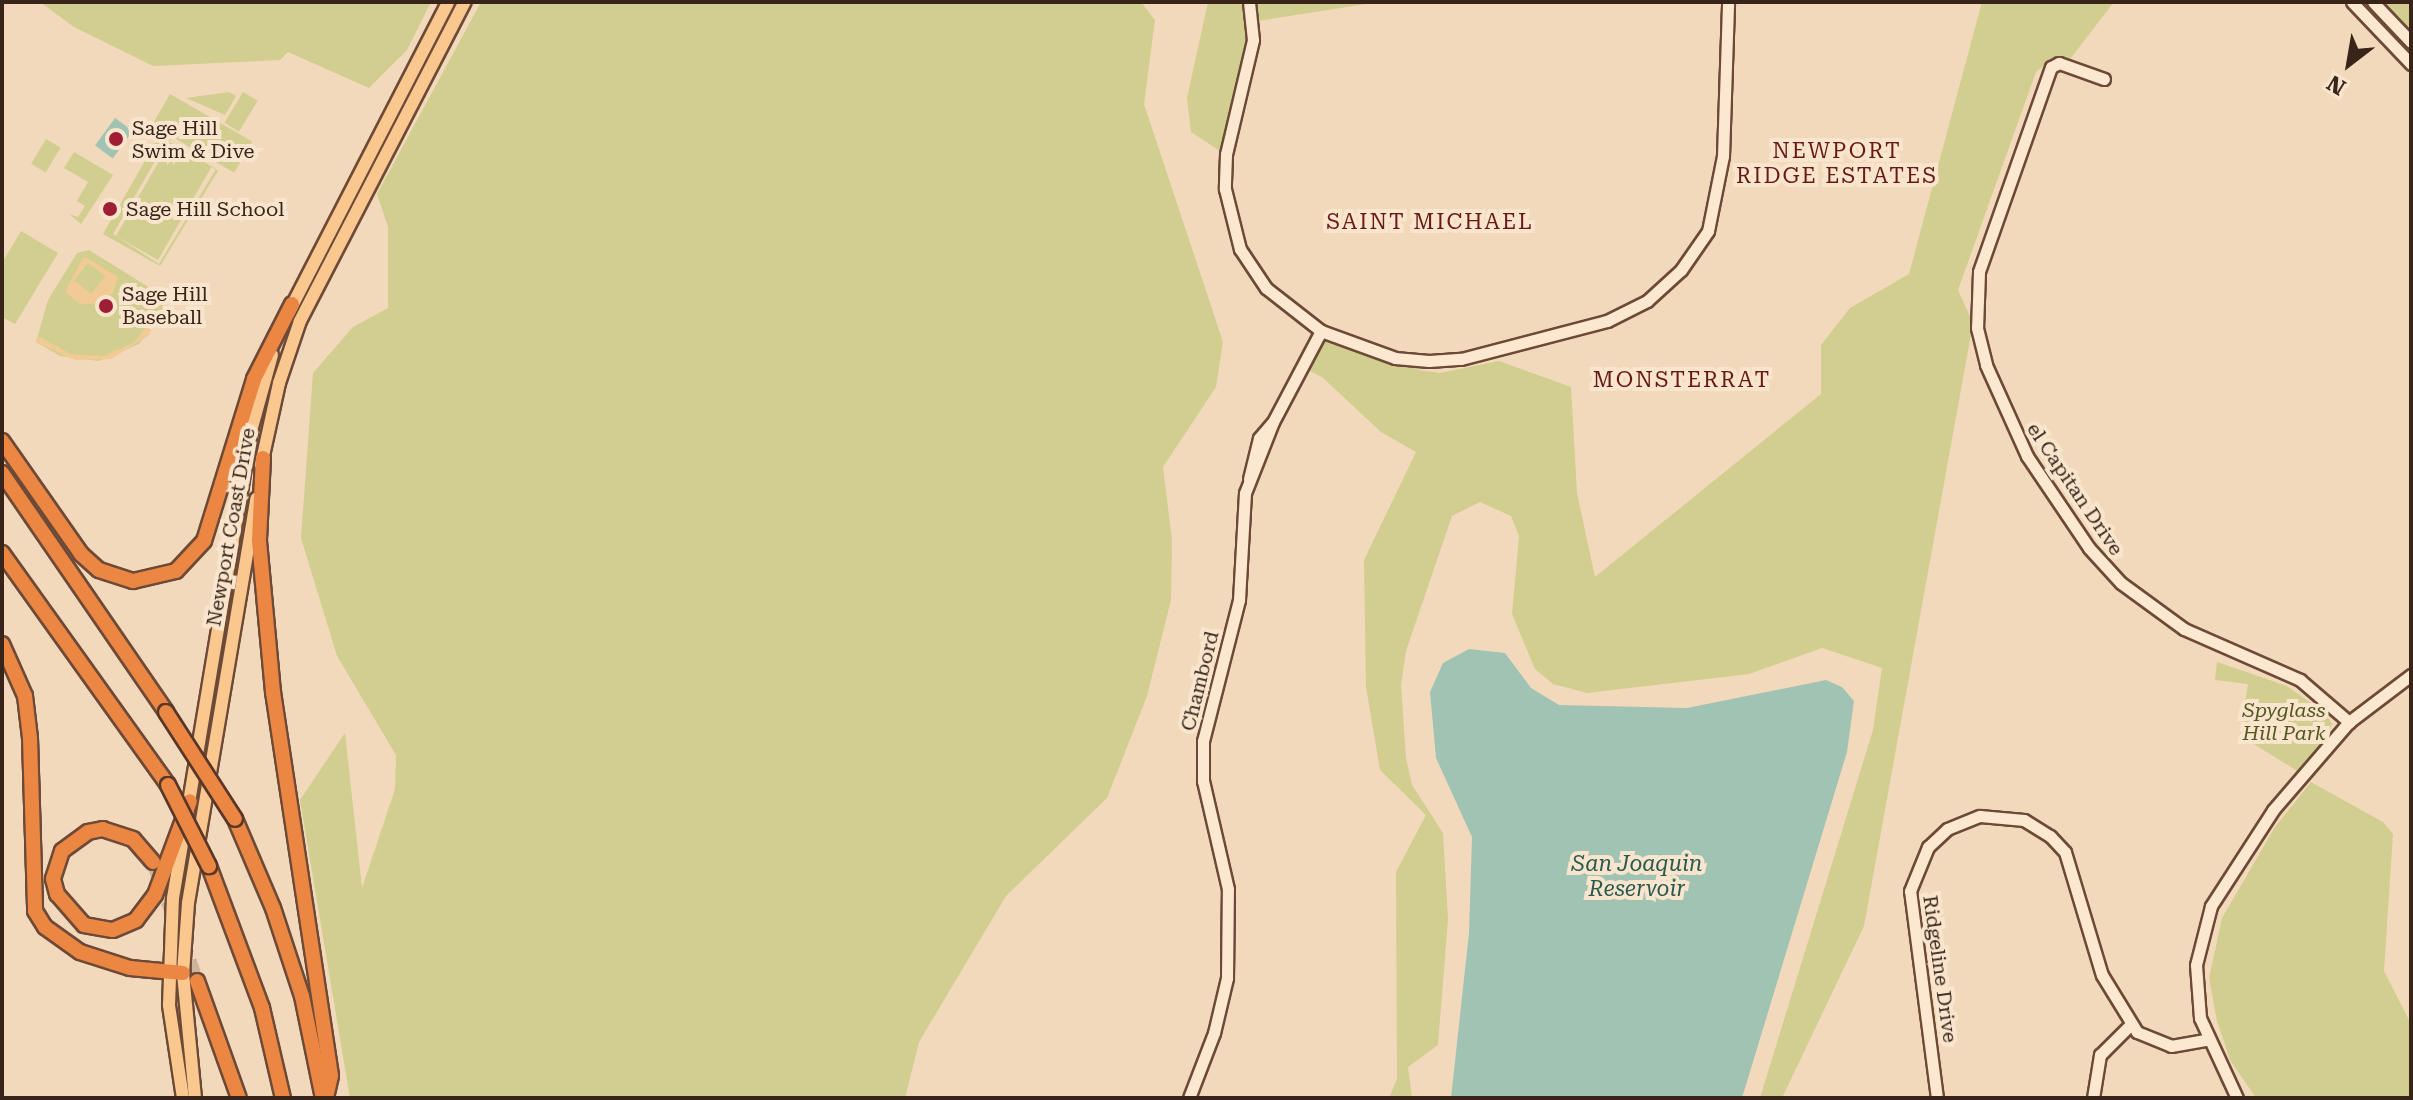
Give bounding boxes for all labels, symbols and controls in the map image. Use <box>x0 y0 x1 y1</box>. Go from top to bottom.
north arrow <box>2309 24 2389 104</box>
text: N <box>2323 70 2350 100</box>
place label: Sage Hill Swim & Dive <box>132 116 255 163</box>
marker: Sage Hill Swim & Dive <box>107 130 125 148</box>
district label: NEWPORT RIDGE ESTATES <box>1736 137 1938 188</box>
place label: Sage Hill School <box>126 197 284 221</box>
marker: Sage Hill School <box>101 200 119 218</box>
district label: SAINT MICHAEL <box>1326 209 1534 235</box>
place label: Sage Hill Baseball <box>122 282 208 329</box>
marker: Sage Hill Baseball <box>97 297 115 315</box>
district label: MONSTERRAT <box>1593 367 1771 393</box>
street label: el Capitan Drive <box>2022 418 2128 560</box>
street label: Newport Coast Drive <box>202 426 260 628</box>
street label: Chambord <box>1176 629 1224 733</box>
park label: Spyglass Hill Park <box>2242 699 2326 746</box>
water label: San Joaquin Reservoir <box>1572 850 1702 902</box>
street label: Ridgeline Drive <box>1918 894 1962 1044</box>

